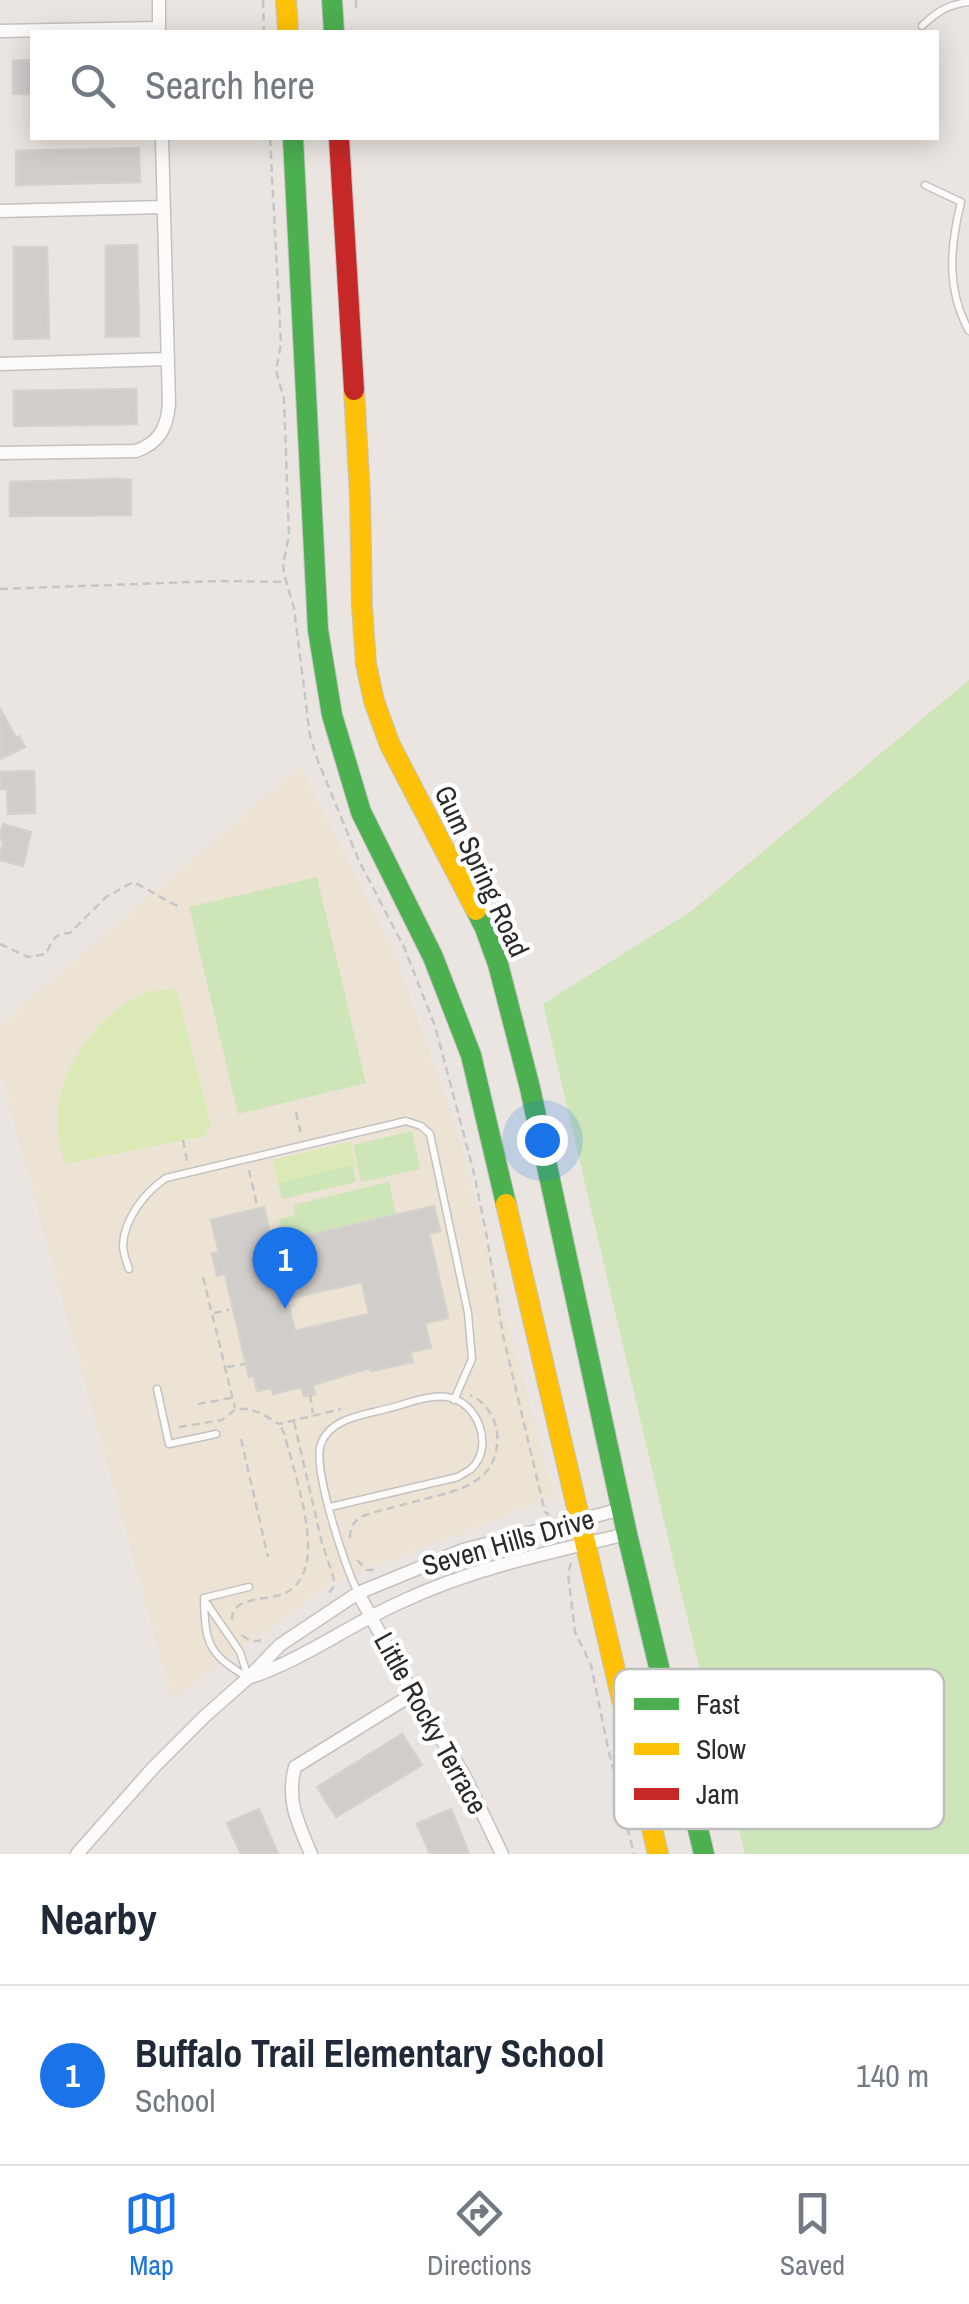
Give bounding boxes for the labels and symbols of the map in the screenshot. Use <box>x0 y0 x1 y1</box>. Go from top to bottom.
street label: Gum Spring Road <box>426 779 538 963</box>
your location <box>517 1115 568 1166</box>
pin: 1 <box>252 1226 318 1309</box>
street label: Seven Hills Drive <box>418 1499 598 1585</box>
street label: Little Rocky Terrace <box>365 1625 497 1821</box>
legend <box>614 1669 944 1829</box>
text: Fast <box>696 1685 740 1723</box>
text: Slow <box>696 1730 746 1768</box>
text: Jam <box>696 1775 739 1813</box>

